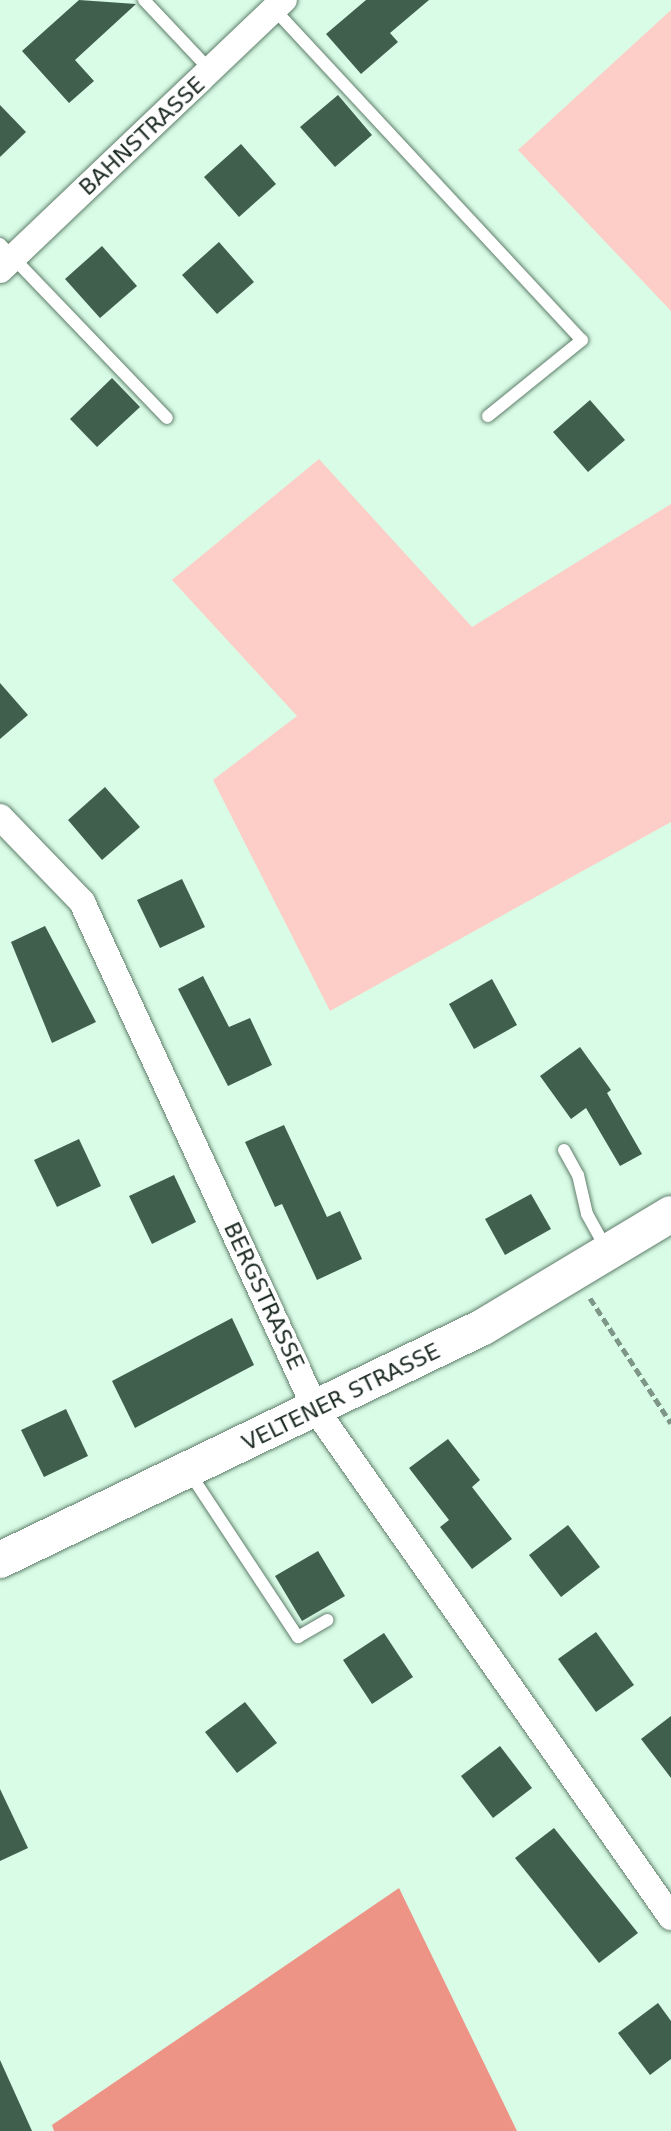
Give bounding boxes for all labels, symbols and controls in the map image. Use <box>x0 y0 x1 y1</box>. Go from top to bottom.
street label: BAHNSTRASSE <box>74 71 210 201</box>
street label: BERGSTRASSE <box>218 1218 310 1374</box>
street label: VELTENER STRASSE <box>238 1338 444 1456</box>

